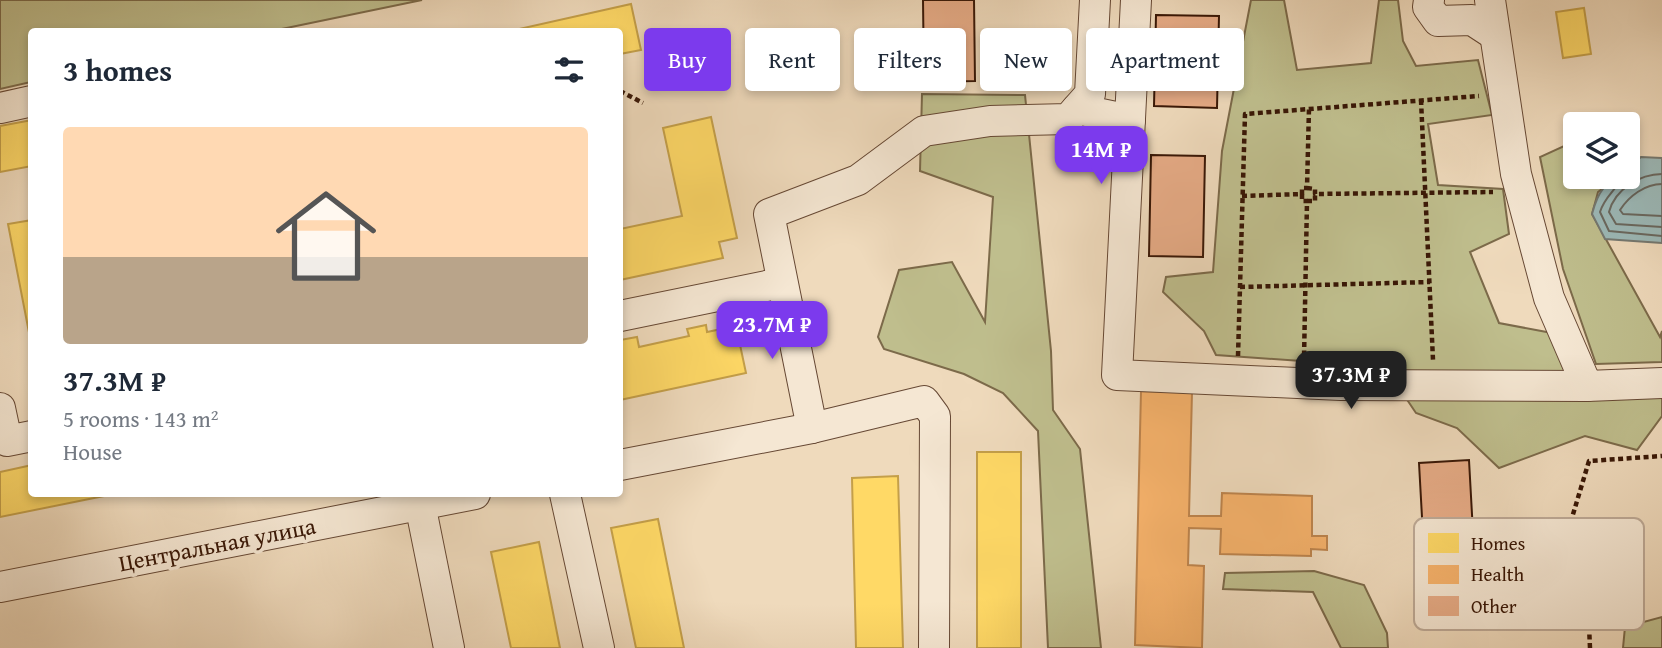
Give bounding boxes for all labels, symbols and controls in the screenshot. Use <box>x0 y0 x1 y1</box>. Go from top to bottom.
chip: Buy <box>644 28 731 91</box>
chip: Rent <box>745 28 840 91</box>
chip: Filters <box>854 28 966 91</box>
chip: New <box>980 28 1072 91</box>
chip: Apartment <box>1086 28 1244 91</box>
text: 3 homes <box>63 48 172 92</box>
icon: filters <box>550 51 588 89</box>
map controls <box>1563 112 1640 189</box>
button: layers <box>1563 112 1640 189</box>
pin: 14M ₽ <box>1052 127 1150 186</box>
text: 14M ₽ <box>1071 132 1131 165</box>
icon: home <box>263 173 389 299</box>
pin: 23.7M ₽ <box>707 302 837 361</box>
text: 23.7M ₽ <box>732 307 812 340</box>
pin: 37.3M ₽ <box>1286 352 1416 411</box>
text: 37.3M ₽ <box>1311 357 1391 390</box>
text: 37.3M ₽ <box>63 358 166 402</box>
text: 5 rooms · 143 m² <box>63 402 218 435</box>
text: House <box>63 435 122 468</box>
street label: Центральная улица <box>116 509 318 579</box>
legend <box>1414 518 1644 630</box>
text: Homes <box>1471 529 1525 557</box>
text: Health <box>1471 560 1525 588</box>
text: Other <box>1471 592 1517 620</box>

